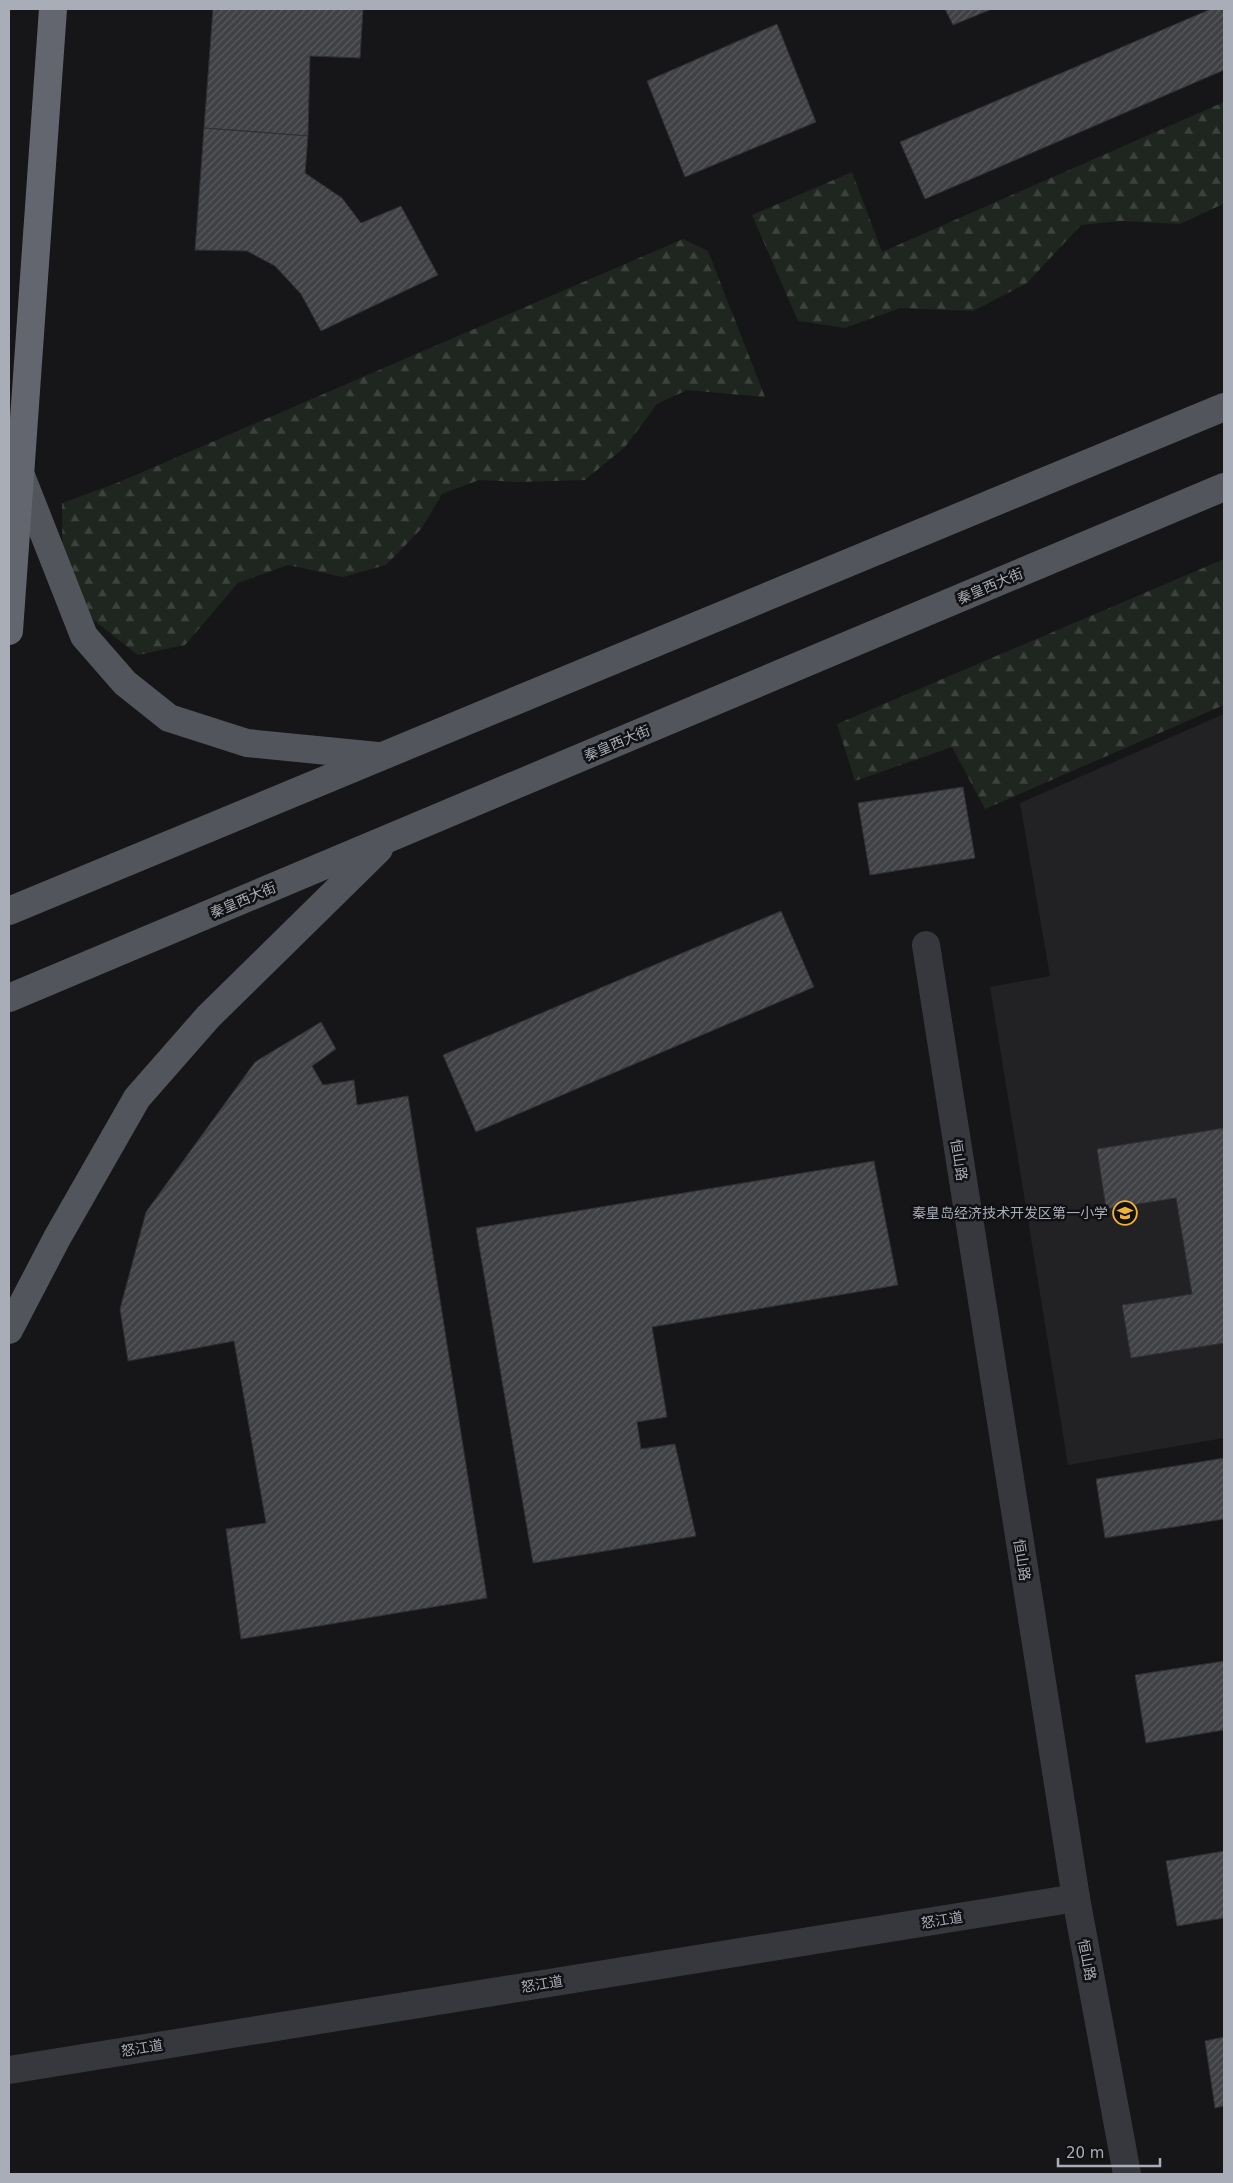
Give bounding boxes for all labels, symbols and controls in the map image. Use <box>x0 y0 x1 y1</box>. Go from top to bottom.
street label: 秦皇西大街 <box>955 565 1025 607</box>
street label: 秦皇西大街 <box>582 722 652 764</box>
street label: 秦皇西大街 <box>208 879 278 921</box>
street label: 恒山路 <box>948 1138 970 1182</box>
school or university icon: 秦皇岛经济技术开发区第一小学 <box>1112 1200 1138 1226</box>
place label: 秦皇岛经济技术开发区第一小学 <box>912 1205 1108 1221</box>
street label: 恒山路 <box>1011 1538 1033 1582</box>
street label: 怒江道 <box>920 1909 964 1931</box>
street label: 恒山路 <box>1075 1938 1099 1982</box>
street label: 怒江道 <box>520 1973 564 1995</box>
street label: 怒江道 <box>120 2037 164 2059</box>
scale bar <box>1058 2136 1160 2168</box>
text: 20 m <box>1066 2144 1104 2162</box>

